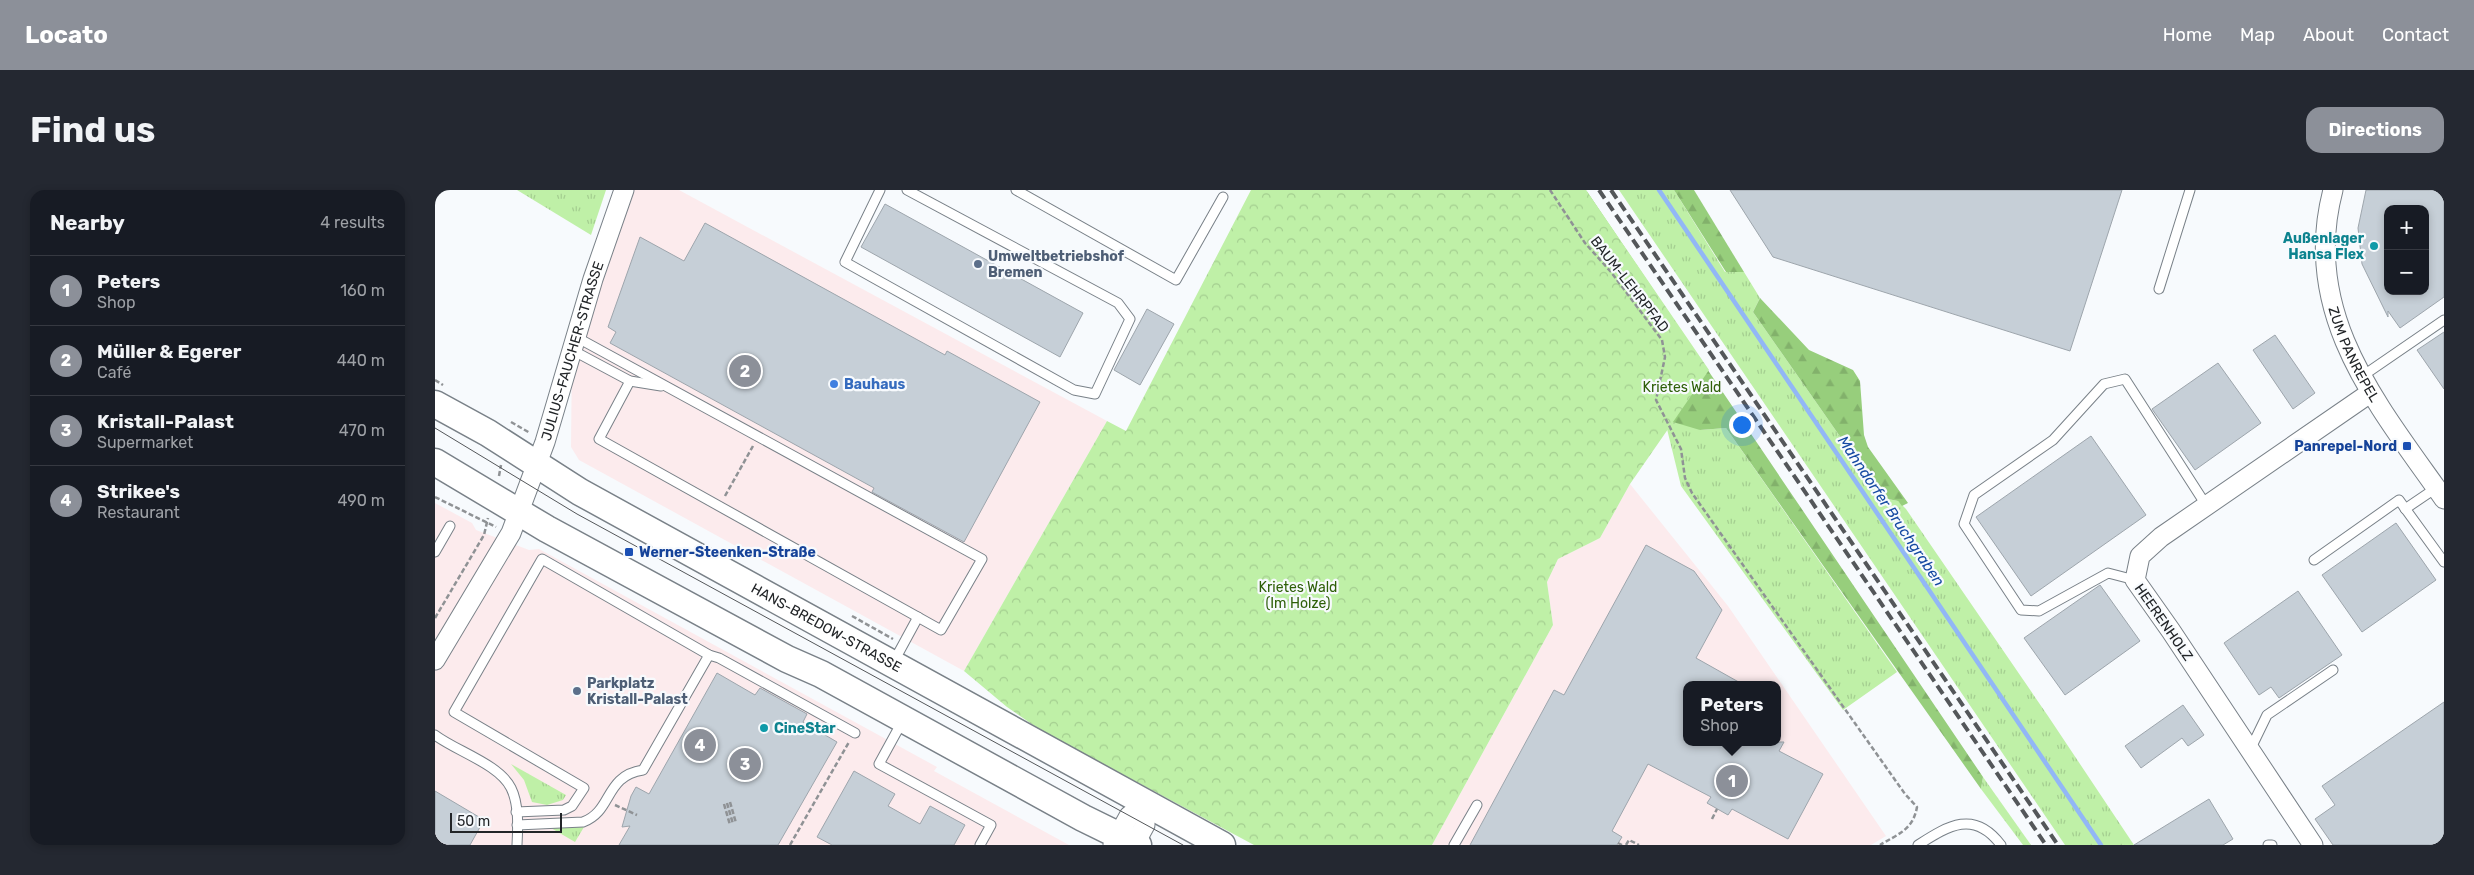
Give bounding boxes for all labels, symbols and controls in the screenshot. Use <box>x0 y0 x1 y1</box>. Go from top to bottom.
text: Locato <box>25 21 108 49</box>
text: Home <box>2163 24 2212 46</box>
text: Map <box>2240 24 2275 46</box>
text: About <box>2303 24 2354 46</box>
text: Contact <box>2382 24 2449 46</box>
button: Directions <box>2306 107 2444 153</box>
text: Find us <box>30 109 155 151</box>
map controls <box>2384 205 2429 295</box>
button: + <box>2384 205 2429 250</box>
text: Nearby <box>50 210 125 235</box>
text: 4 results <box>320 213 385 232</box>
place label: Außenlager Hansa Flex <box>2283 230 2365 263</box>
street label: BAUM-LEHRPFAD <box>1587 233 1672 336</box>
marker: Außenlager Hansa Flex <box>2368 240 2380 252</box>
place label: Umweltbetriebshof Bremen <box>988 248 1125 281</box>
button: − <box>2384 250 2429 295</box>
marker: Umweltbetriebshof Bremen <box>972 258 984 270</box>
street label: JULIUS-FAUCHER-STRASSE <box>538 259 607 443</box>
text: Peters <box>97 270 160 293</box>
text: 1 <box>62 281 70 300</box>
text: 160 m <box>340 281 385 300</box>
text: Shop <box>97 293 135 312</box>
street label: ZUM PANREPEL <box>2324 305 2383 405</box>
text: Müller & Egerer <box>97 340 241 363</box>
text: 2 <box>61 351 71 370</box>
text: 440 m <box>337 351 385 370</box>
pin: 2 <box>729 352 761 390</box>
text: Café <box>97 363 131 382</box>
place label: Bauhaus <box>844 376 905 393</box>
marker: Bauhaus <box>828 378 840 390</box>
park label: Krietes Wald <box>1643 379 1721 396</box>
text: Kristall-Palast <box>97 410 234 433</box>
your location <box>1729 412 1755 438</box>
text: 3 <box>61 421 71 440</box>
text: 470 m <box>339 421 385 440</box>
water label: Mahndorfer Bruchgraben <box>1834 432 1948 590</box>
text: Supermarket <box>97 433 193 452</box>
place label: Panrepel-Nord <box>2294 438 2397 455</box>
marker: Panrepel-Nord <box>2401 440 2413 452</box>
text: Strikee's <box>97 480 180 503</box>
text: 4 <box>61 491 71 510</box>
text: 490 m <box>337 491 385 510</box>
text: Restaurant <box>97 503 180 522</box>
place label: Werner-Steenken-Straße <box>639 544 816 561</box>
marker: Werner-Steenken-Straße <box>623 546 635 558</box>
park label: Krietes Wald (Im Holze) <box>1259 579 1337 612</box>
street label: HANS-BREDOW-STRASSE <box>748 580 904 676</box>
street label: HEERENHOLZ <box>2131 581 2196 664</box>
place label: Parkplatz Kristall-Palast <box>587 675 688 708</box>
popup <box>1683 681 1781 746</box>
marker: Parkplatz Kristall-Palast <box>571 685 583 697</box>
text: Peters <box>1700 693 1764 716</box>
text: Shop <box>1700 716 1739 735</box>
place label: CineStar <box>774 720 836 737</box>
marker: CineStar <box>758 722 770 734</box>
pin: 4 <box>684 726 716 764</box>
pin: 3 <box>729 745 761 783</box>
pin: 1 <box>1716 762 1748 800</box>
scale bar <box>450 810 563 833</box>
text: 50 m <box>457 813 490 830</box>

